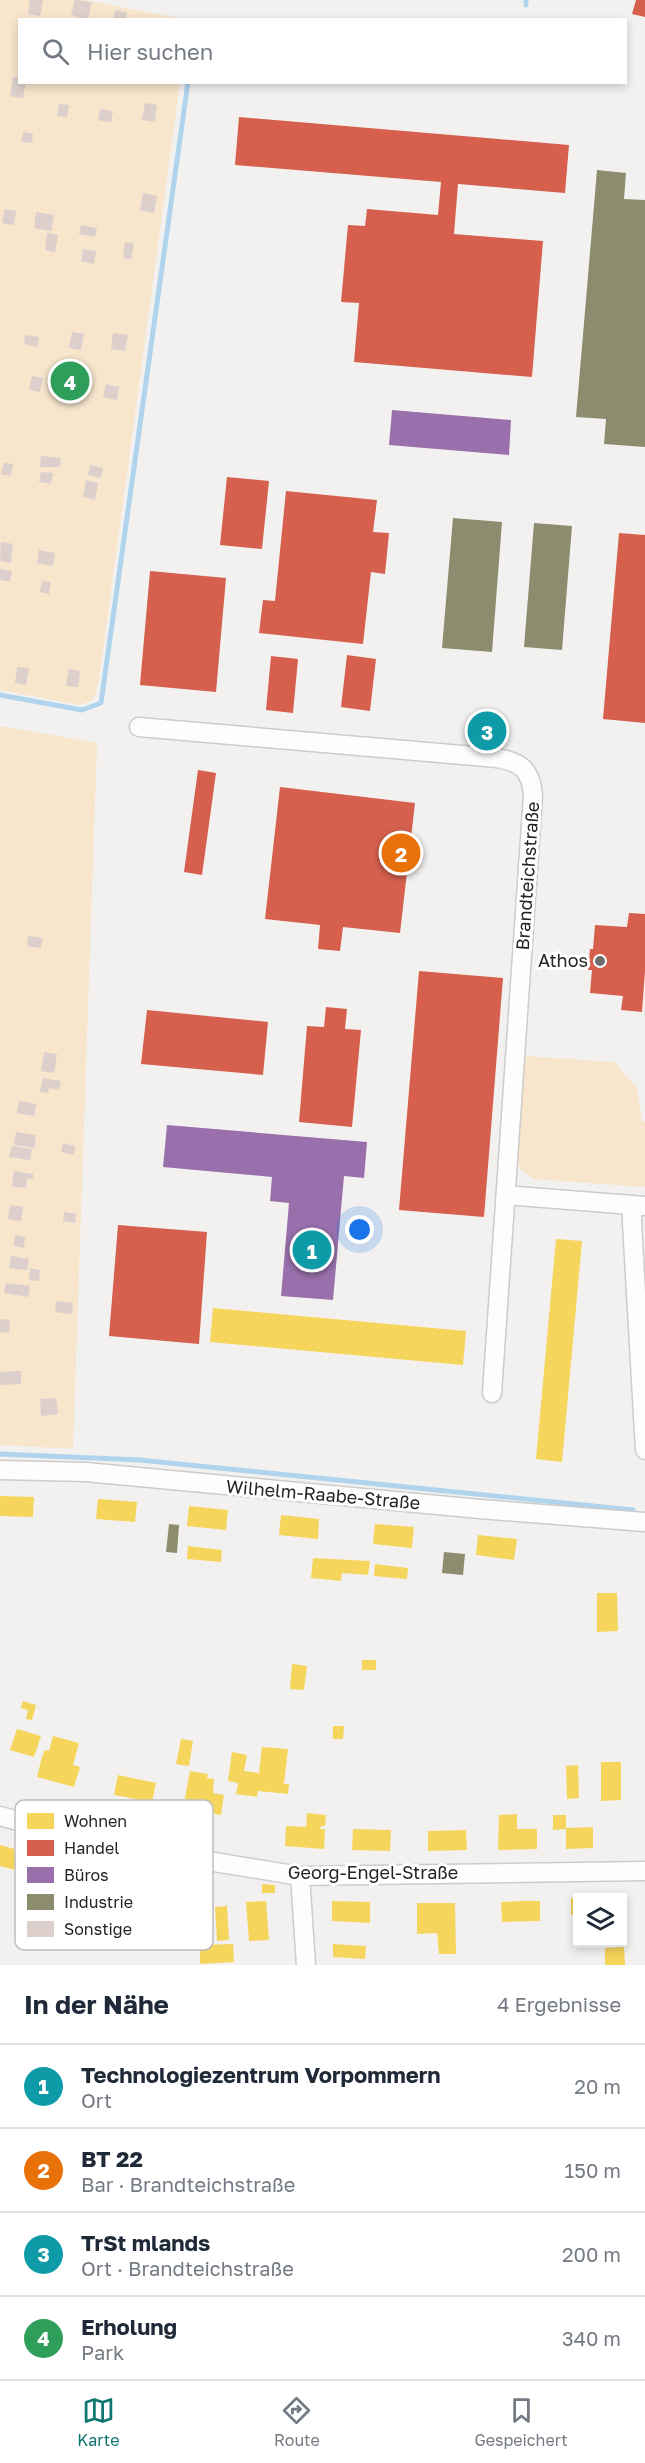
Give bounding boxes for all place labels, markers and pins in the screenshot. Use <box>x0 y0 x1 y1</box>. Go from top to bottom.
pin: 4 <box>50 358 90 404</box>
pin: 3 <box>468 708 506 754</box>
pin: 2 <box>382 830 420 876</box>
place label: Athos <box>538 949 588 971</box>
marker: Athos <box>593 954 607 968</box>
pin: 1 <box>292 1228 332 1272</box>

